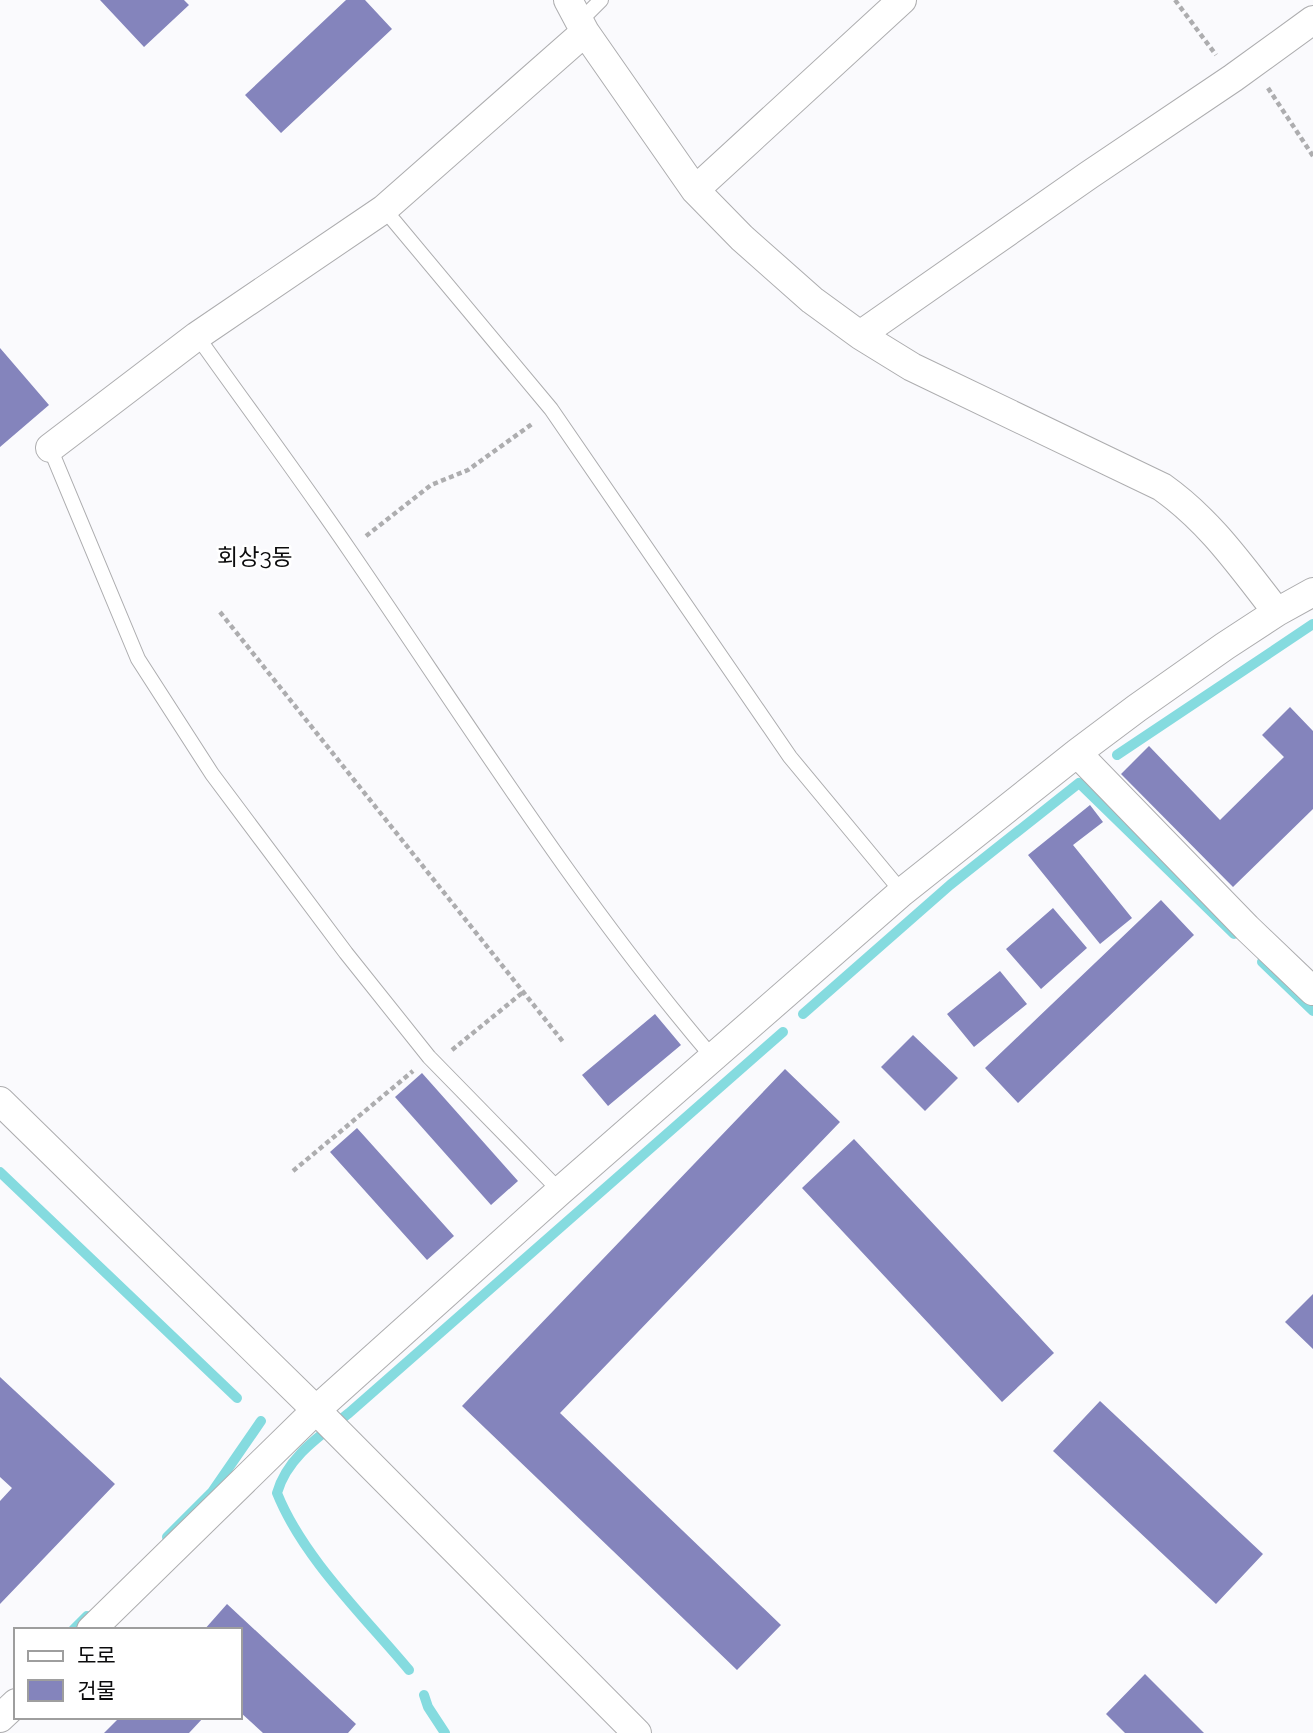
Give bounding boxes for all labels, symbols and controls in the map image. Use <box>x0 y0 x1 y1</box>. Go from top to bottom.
district label: 회상3동 <box>217 543 293 570</box>
legend <box>14 1628 242 1719</box>
text: 도로 <box>77 1643 116 1668</box>
text: 건물 <box>77 1678 116 1703</box>

